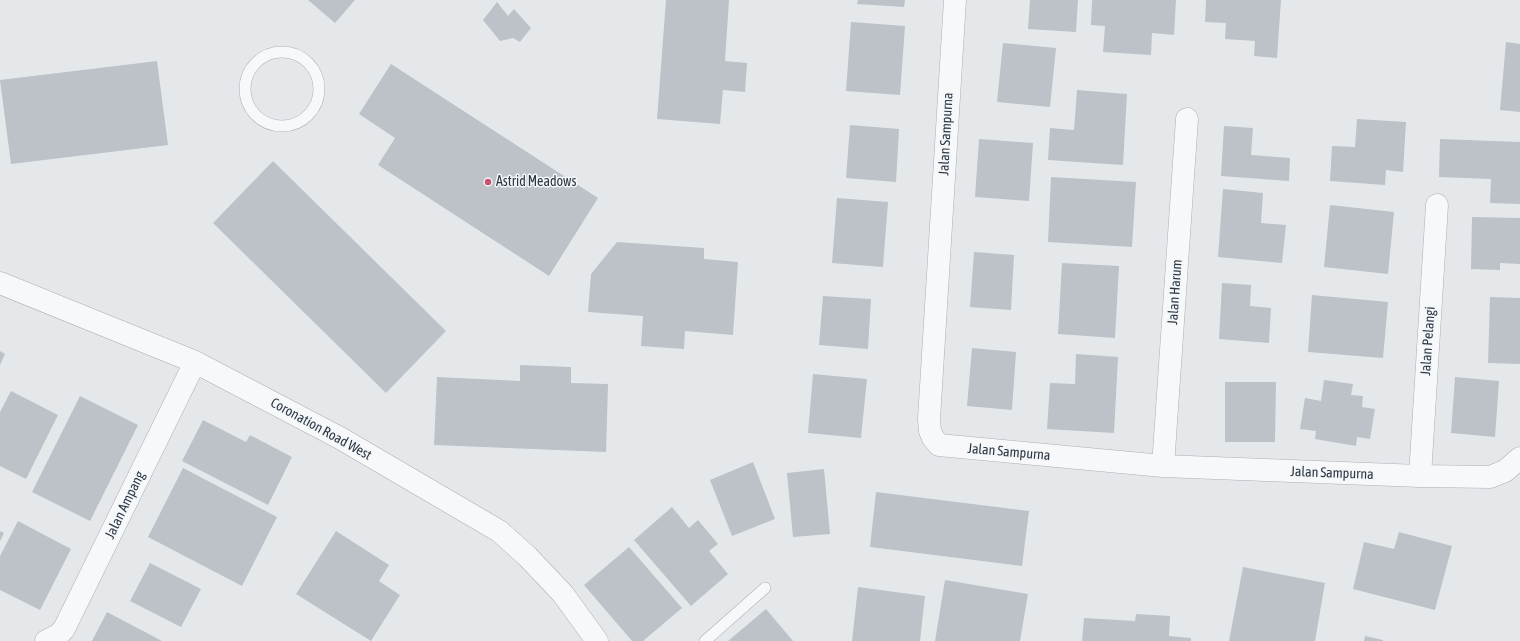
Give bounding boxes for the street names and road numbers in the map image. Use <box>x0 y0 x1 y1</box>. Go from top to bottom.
street label: Jalan Sampurna <box>935 92 957 176</box>
street label: Jalan Harum <box>1164 259 1186 325</box>
street label: Jalan Pelangi <box>1417 306 1439 376</box>
street label: Coronation Road West <box>267 394 375 464</box>
street label: Jalan Sampurna <box>967 440 1051 464</box>
street label: Jalan Sampurna <box>1290 463 1374 483</box>
street label: Jalan Ampang <box>101 469 149 541</box>

